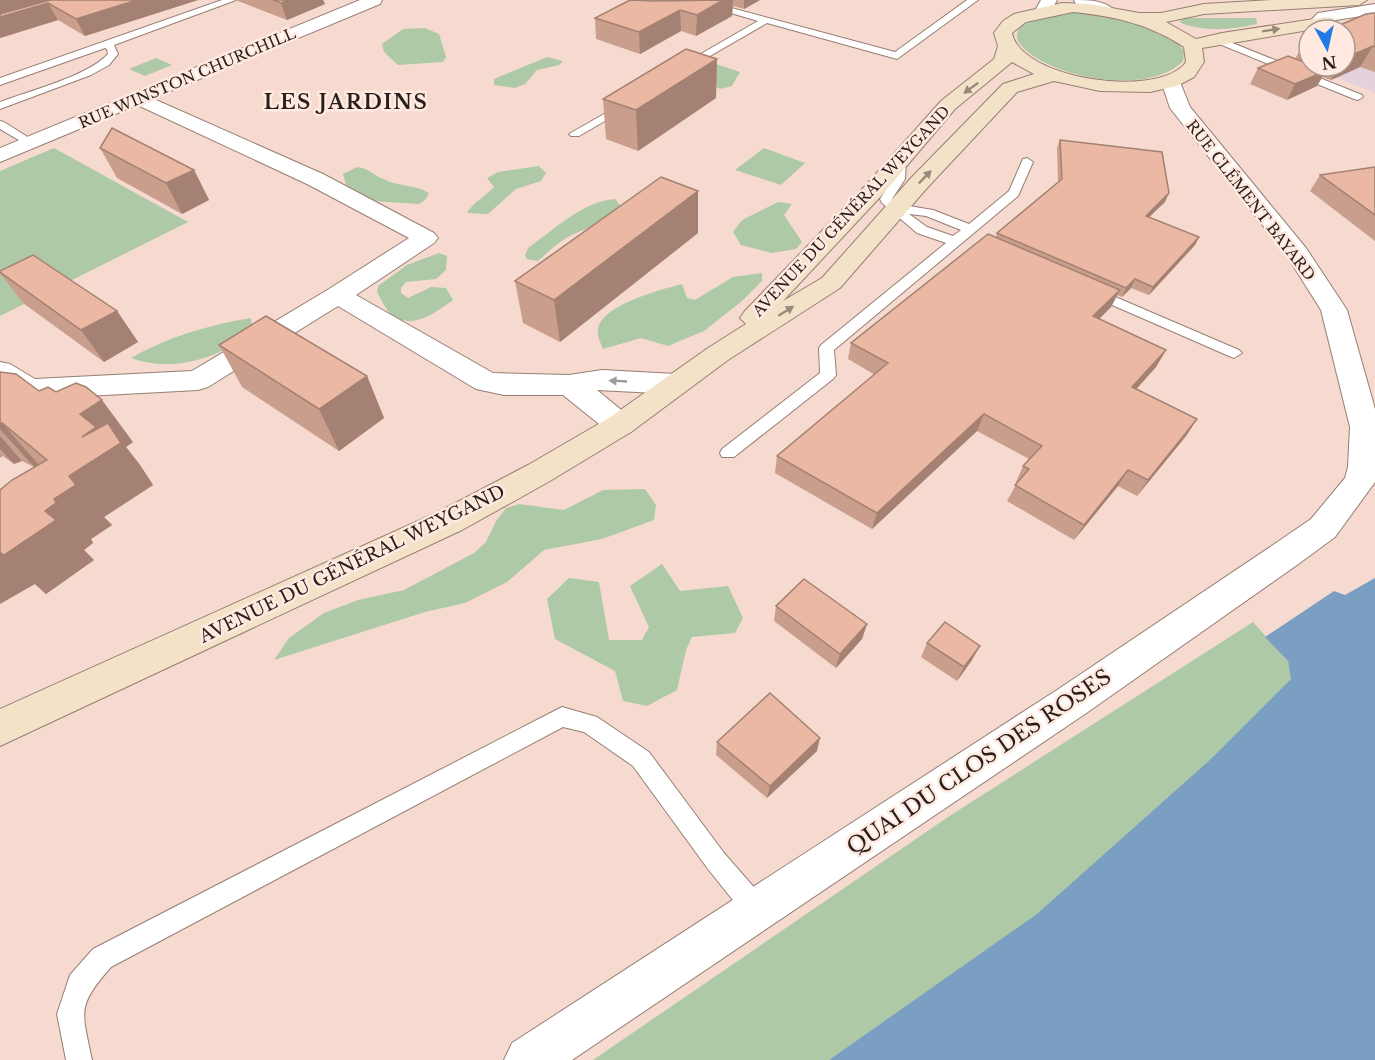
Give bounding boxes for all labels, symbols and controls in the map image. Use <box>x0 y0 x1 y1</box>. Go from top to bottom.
north arrow <box>1297 18 1357 78</box>
street label: RUE WINSTON CHURCHILL <box>76 24 298 132</box>
one-way arrow <box>1262 26 1281 35</box>
text: N <box>1320 52 1338 74</box>
one-way arrow <box>963 82 979 94</box>
district label: LES JARDINS <box>264 90 428 114</box>
street label: AVENUE DU GÉNÉRAL WEYGAND <box>747 102 954 321</box>
street label: RUE CLÉMENT BAYARD <box>1182 116 1320 284</box>
one-way arrow <box>918 171 932 185</box>
one-way arrow <box>777 305 793 317</box>
one-way arrow <box>608 376 627 386</box>
street label: AVENUE DU GÉNÉRAL WEYGAND <box>194 479 508 648</box>
street label: QUAI DU CLOS DES ROSES <box>842 664 1116 860</box>

